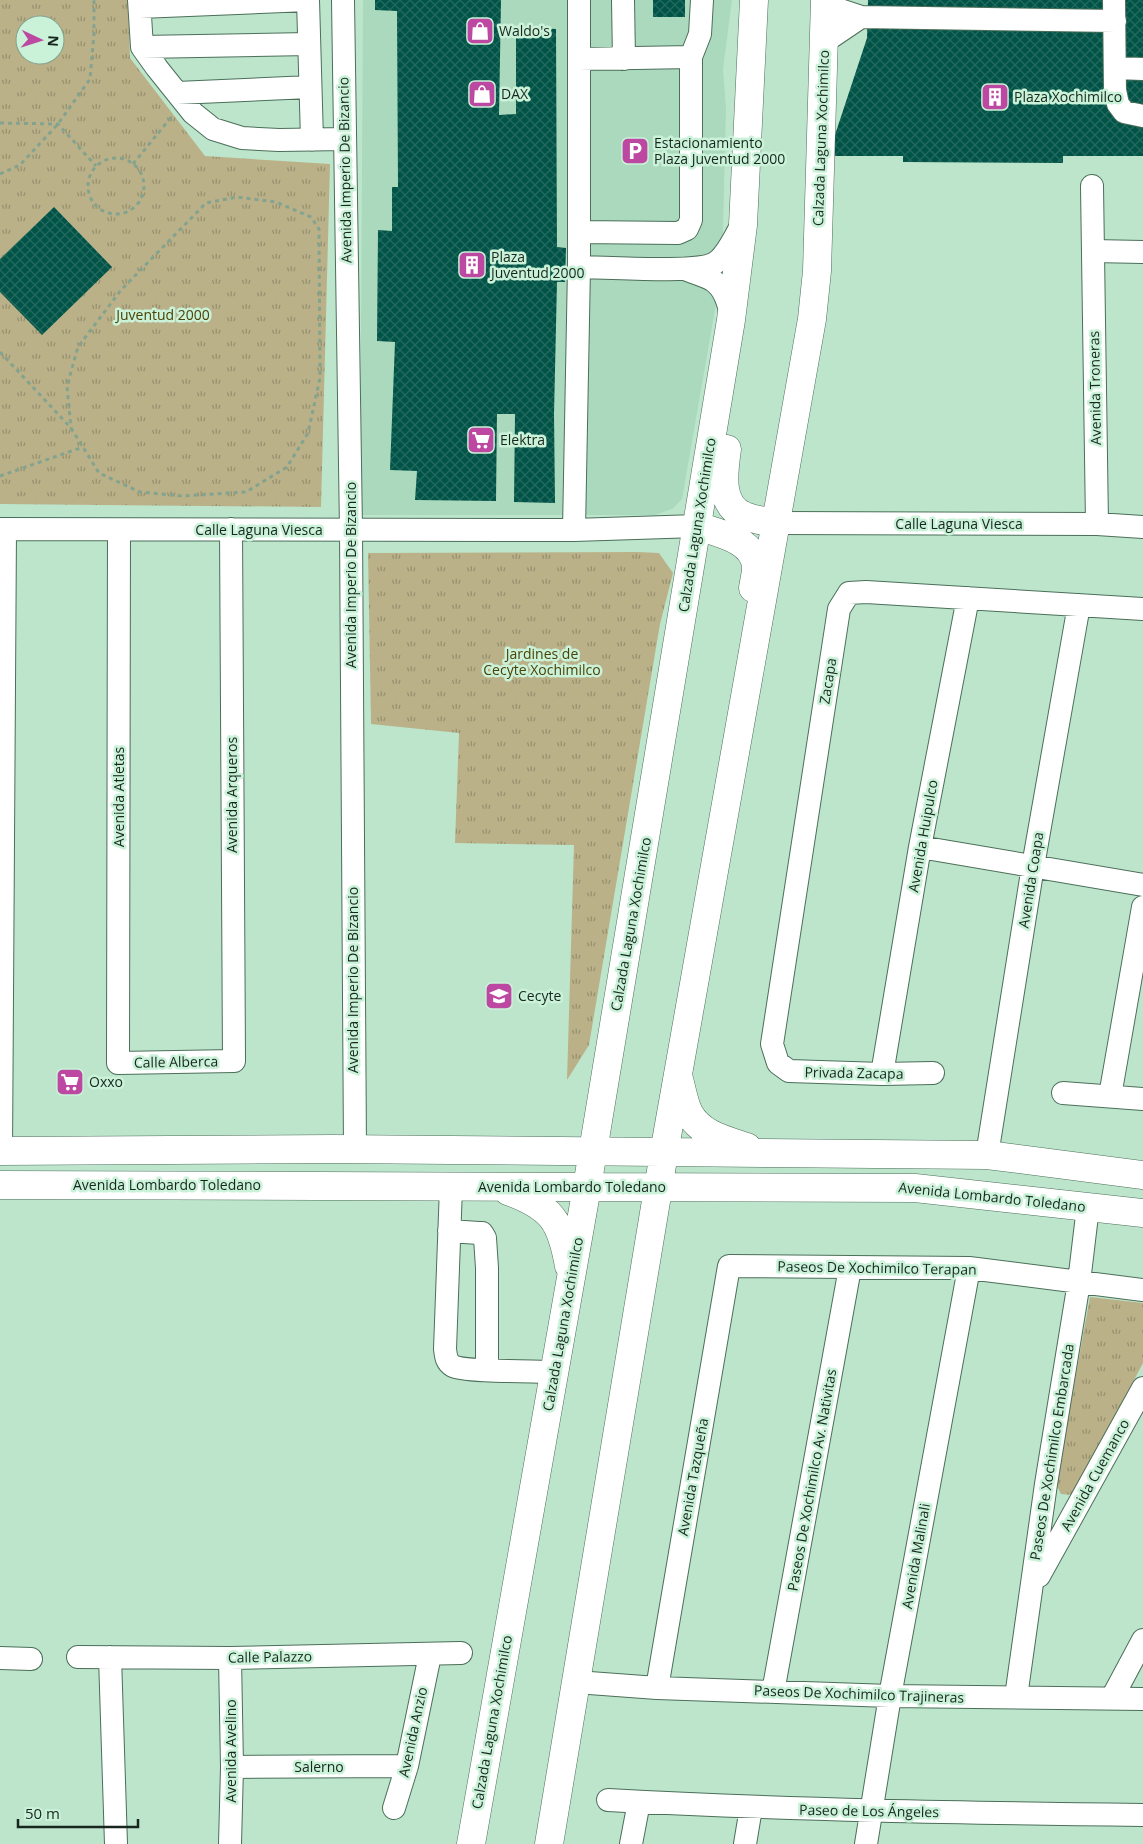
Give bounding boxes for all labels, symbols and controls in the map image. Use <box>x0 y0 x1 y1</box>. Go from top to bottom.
north arrow <box>15 15 65 65</box>
shop icon: Waldo's <box>465 16 495 46</box>
place label: Waldo's <box>499 21 550 40</box>
text: N <box>44 35 63 47</box>
street label: Calzada Laguna Xochimilco <box>808 50 833 226</box>
street label: Avenida Imperio De Bizancio <box>333 77 356 263</box>
shop icon: DAX <box>467 79 497 109</box>
building icon: Plaza Xochimilco <box>980 82 1010 112</box>
place label: DAX <box>501 84 529 103</box>
place label: Plaza Xochimilco <box>1014 87 1122 106</box>
place label: Estacionamiento Plaza Juventud 2000 <box>654 133 785 168</box>
parking icon: Estacionamiento Plaza Juventud 2000 <box>620 136 650 166</box>
place label: Plaza Juventud 2000 <box>489 247 585 282</box>
building icon: Plaza Juventud 2000 <box>457 250 487 280</box>
park label: Juventud 2000 <box>114 305 210 324</box>
street label: Avenida Troneras <box>1084 330 1105 445</box>
supermarket icon: Elektra <box>466 425 496 455</box>
place label: Elektra <box>500 430 545 449</box>
street label: Calzada Laguna Xochimilco <box>673 436 720 613</box>
street label: Avenida Imperio De Bizancio <box>341 482 360 668</box>
street label: Calle Laguna Viesca <box>895 514 1023 533</box>
street label: Calle Laguna Viesca <box>195 520 323 539</box>
park label: Jardines de Cecyte Xochimilco <box>483 644 601 679</box>
street label: Zacapa <box>814 656 841 705</box>
street label: Avenida Arqueros <box>222 737 241 853</box>
street label: Avenida Atletas <box>109 746 128 847</box>
street label: Avenida Huipulco <box>903 778 942 894</box>
street label: Avenida Coapa <box>1014 830 1047 929</box>
street label: Calzada Laguna Xochimilco <box>606 835 655 1012</box>
street label: Avenida Imperio De Bizancio <box>343 887 362 1073</box>
school or university icon: Cecyte <box>484 981 514 1011</box>
place label: Cecyte <box>518 986 561 1005</box>
street label: Calle Alberca <box>134 1051 218 1072</box>
street label: Privada Zacapa <box>804 1062 904 1083</box>
supermarket icon: Oxxo <box>55 1067 85 1097</box>
place label: Oxxo <box>89 1072 123 1091</box>
street label: Avenida Lombardo Toledano <box>73 1175 261 1194</box>
street label: Avenida Lombardo Toledano <box>478 1177 666 1196</box>
street label: Avenida Lombardo Toledano <box>898 1177 1087 1216</box>
street label: Calzada Laguna Xochimilco <box>538 1235 587 1412</box>
street label: Paseos De Xochimilco Terapan <box>777 1256 977 1279</box>
street label: Paseos De Xochimilco Embarcada <box>1025 1342 1078 1562</box>
street label: Paseos De Xochimilco Av. Nativitas <box>783 1367 840 1592</box>
street label: Avenida Cuemanco <box>1056 1415 1133 1534</box>
street label: Avenida Tazqueña <box>673 1417 712 1537</box>
street label: Avenida Malinali <box>897 1502 934 1610</box>
street label: Calzada Laguna Xochimilco <box>467 1633 516 1810</box>
street label: Calle Palazzo <box>228 1646 312 1667</box>
street label: Paseos De Xochimilco Trajineras <box>754 1680 965 1707</box>
street label: Avenida Anzio <box>394 1685 431 1779</box>
street label: Avenida Avelino <box>221 1699 240 1803</box>
street label: Salerno <box>294 1757 344 1776</box>
scale bar <box>18 1796 138 1828</box>
street label: Paseo de Los Ángeles <box>799 1800 939 1821</box>
text: 50 m <box>25 1803 60 1823</box>

